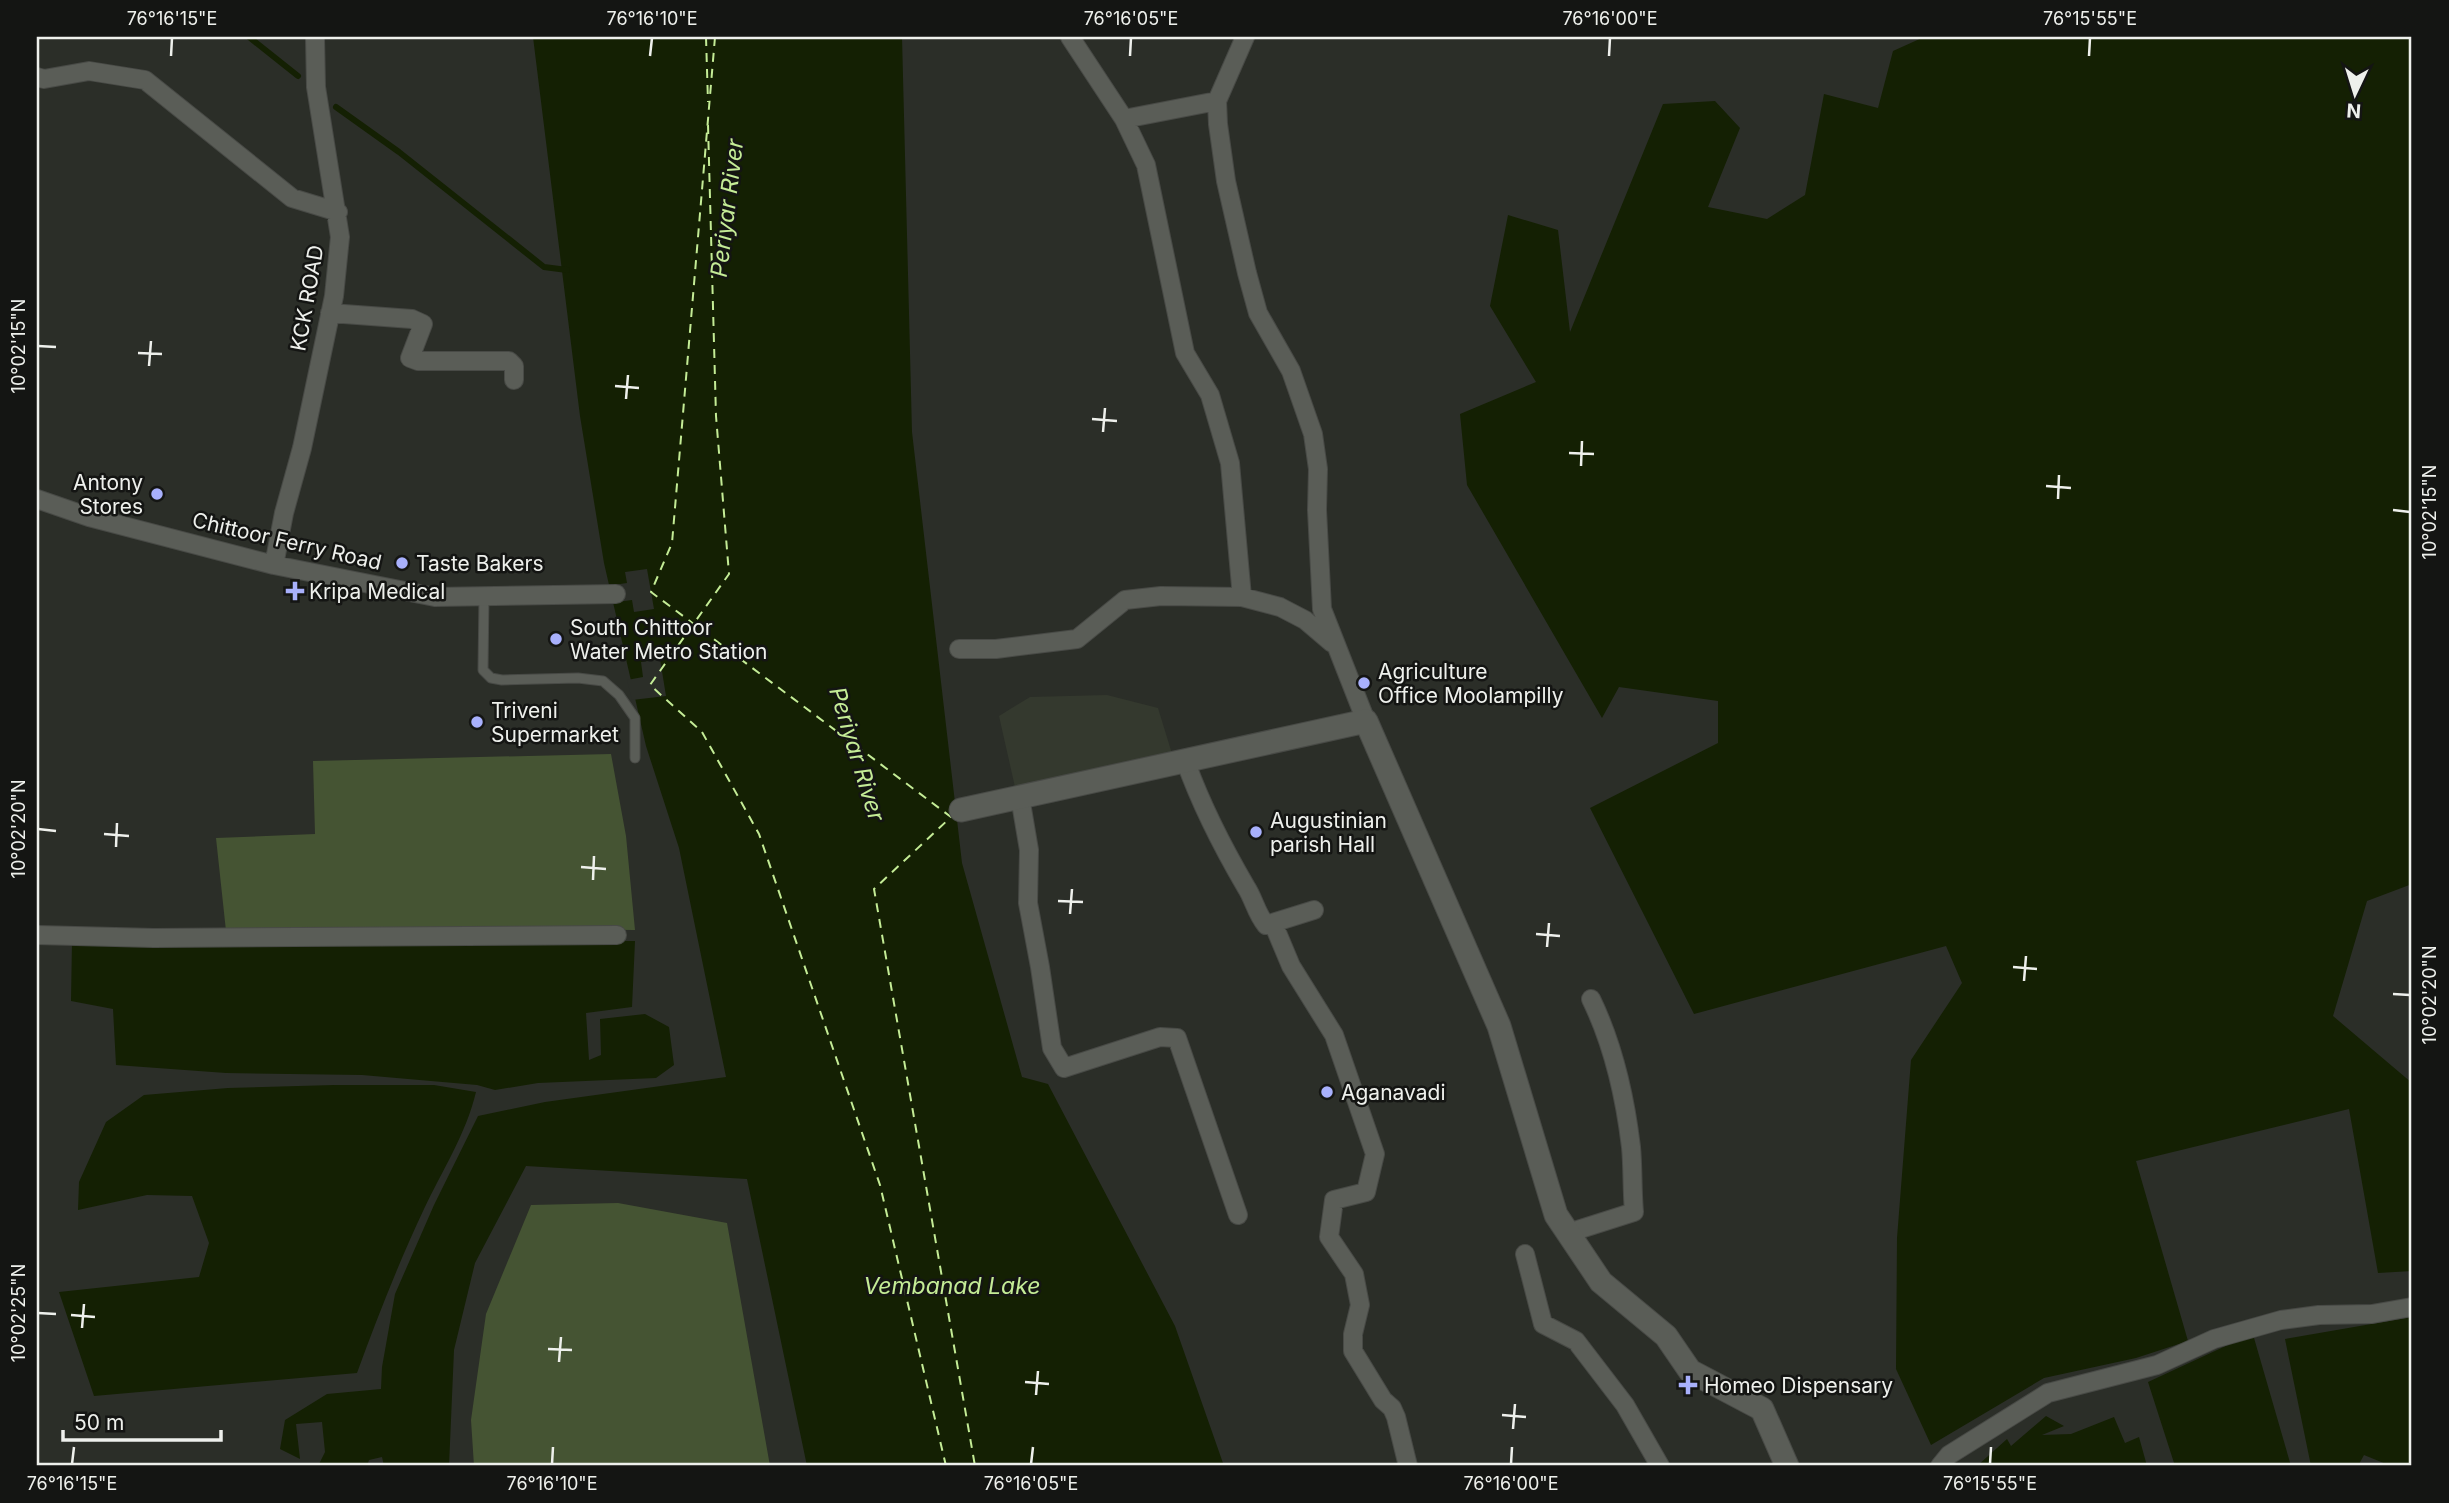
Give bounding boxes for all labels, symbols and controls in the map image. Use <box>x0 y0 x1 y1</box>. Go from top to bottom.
text: 76°16'15"E <box>127 8 217 29</box>
text: 76°16'10"E <box>606 8 698 29</box>
text: 76°16'05"E <box>1084 8 1178 29</box>
text: 76°16'00"E <box>1562 8 1658 29</box>
text: 76°15'55"E <box>2043 8 2137 29</box>
north arrow <box>2320 60 2390 130</box>
text: N <box>2346 98 2362 122</box>
water label: Periyar River <box>705 136 750 279</box>
street label: KCK ROAD <box>285 243 329 353</box>
text: 10°02'15"N <box>8 299 29 393</box>
text: 10°02'15"N <box>2419 465 2440 559</box>
place label: Antony Stores <box>73 470 143 519</box>
marker: Antony Stores <box>149 486 165 502</box>
street label: Chittoor Ferry Road <box>190 507 384 575</box>
place label: Taste Bakers <box>416 551 544 576</box>
marker: Taste Bakers <box>394 555 410 571</box>
place label: Kripa Medical <box>309 579 445 604</box>
marker: Kripa Medical <box>287 583 303 599</box>
place label: South Chittoor Water Metro Station <box>570 615 767 664</box>
marker: South Chittoor Water Metro Station <box>548 631 564 647</box>
place label: Agriculture Office Moolampilly <box>1378 659 1564 708</box>
marker: Agriculture Office Moolampilly <box>1356 675 1372 691</box>
water label: Periyar River <box>823 683 891 826</box>
place label: Triveni Supermarket <box>491 698 619 747</box>
marker: Triveni Supermarket <box>469 714 485 730</box>
text: 10°02'20"N <box>8 780 29 878</box>
place label: Augustinian parish Hall <box>1270 808 1387 857</box>
marker: Augustinian parish Hall <box>1248 824 1264 840</box>
text: 10°02'20"N <box>2419 946 2440 1044</box>
place label: Aganavadi <box>1341 1080 1446 1105</box>
marker: Aganavadi <box>1319 1084 1335 1100</box>
text: 10°02'25"N <box>8 1264 29 1362</box>
water label: Vembanad Lake <box>863 1272 1041 1300</box>
place label: Homeo Dispensary <box>1704 1373 1893 1398</box>
marker: Homeo Dispensary <box>1678 1375 1698 1395</box>
scale bar <box>63 1398 220 1442</box>
text: 50 m <box>74 1410 124 1435</box>
text: 76°16'15"E <box>27 1473 117 1494</box>
text: 76°16'10"E <box>506 1473 598 1494</box>
text: 76°16'05"E <box>984 1473 1078 1494</box>
text: 76°16'00"E <box>1463 1473 1559 1494</box>
text: 76°15'55"E <box>1943 1473 2037 1494</box>

